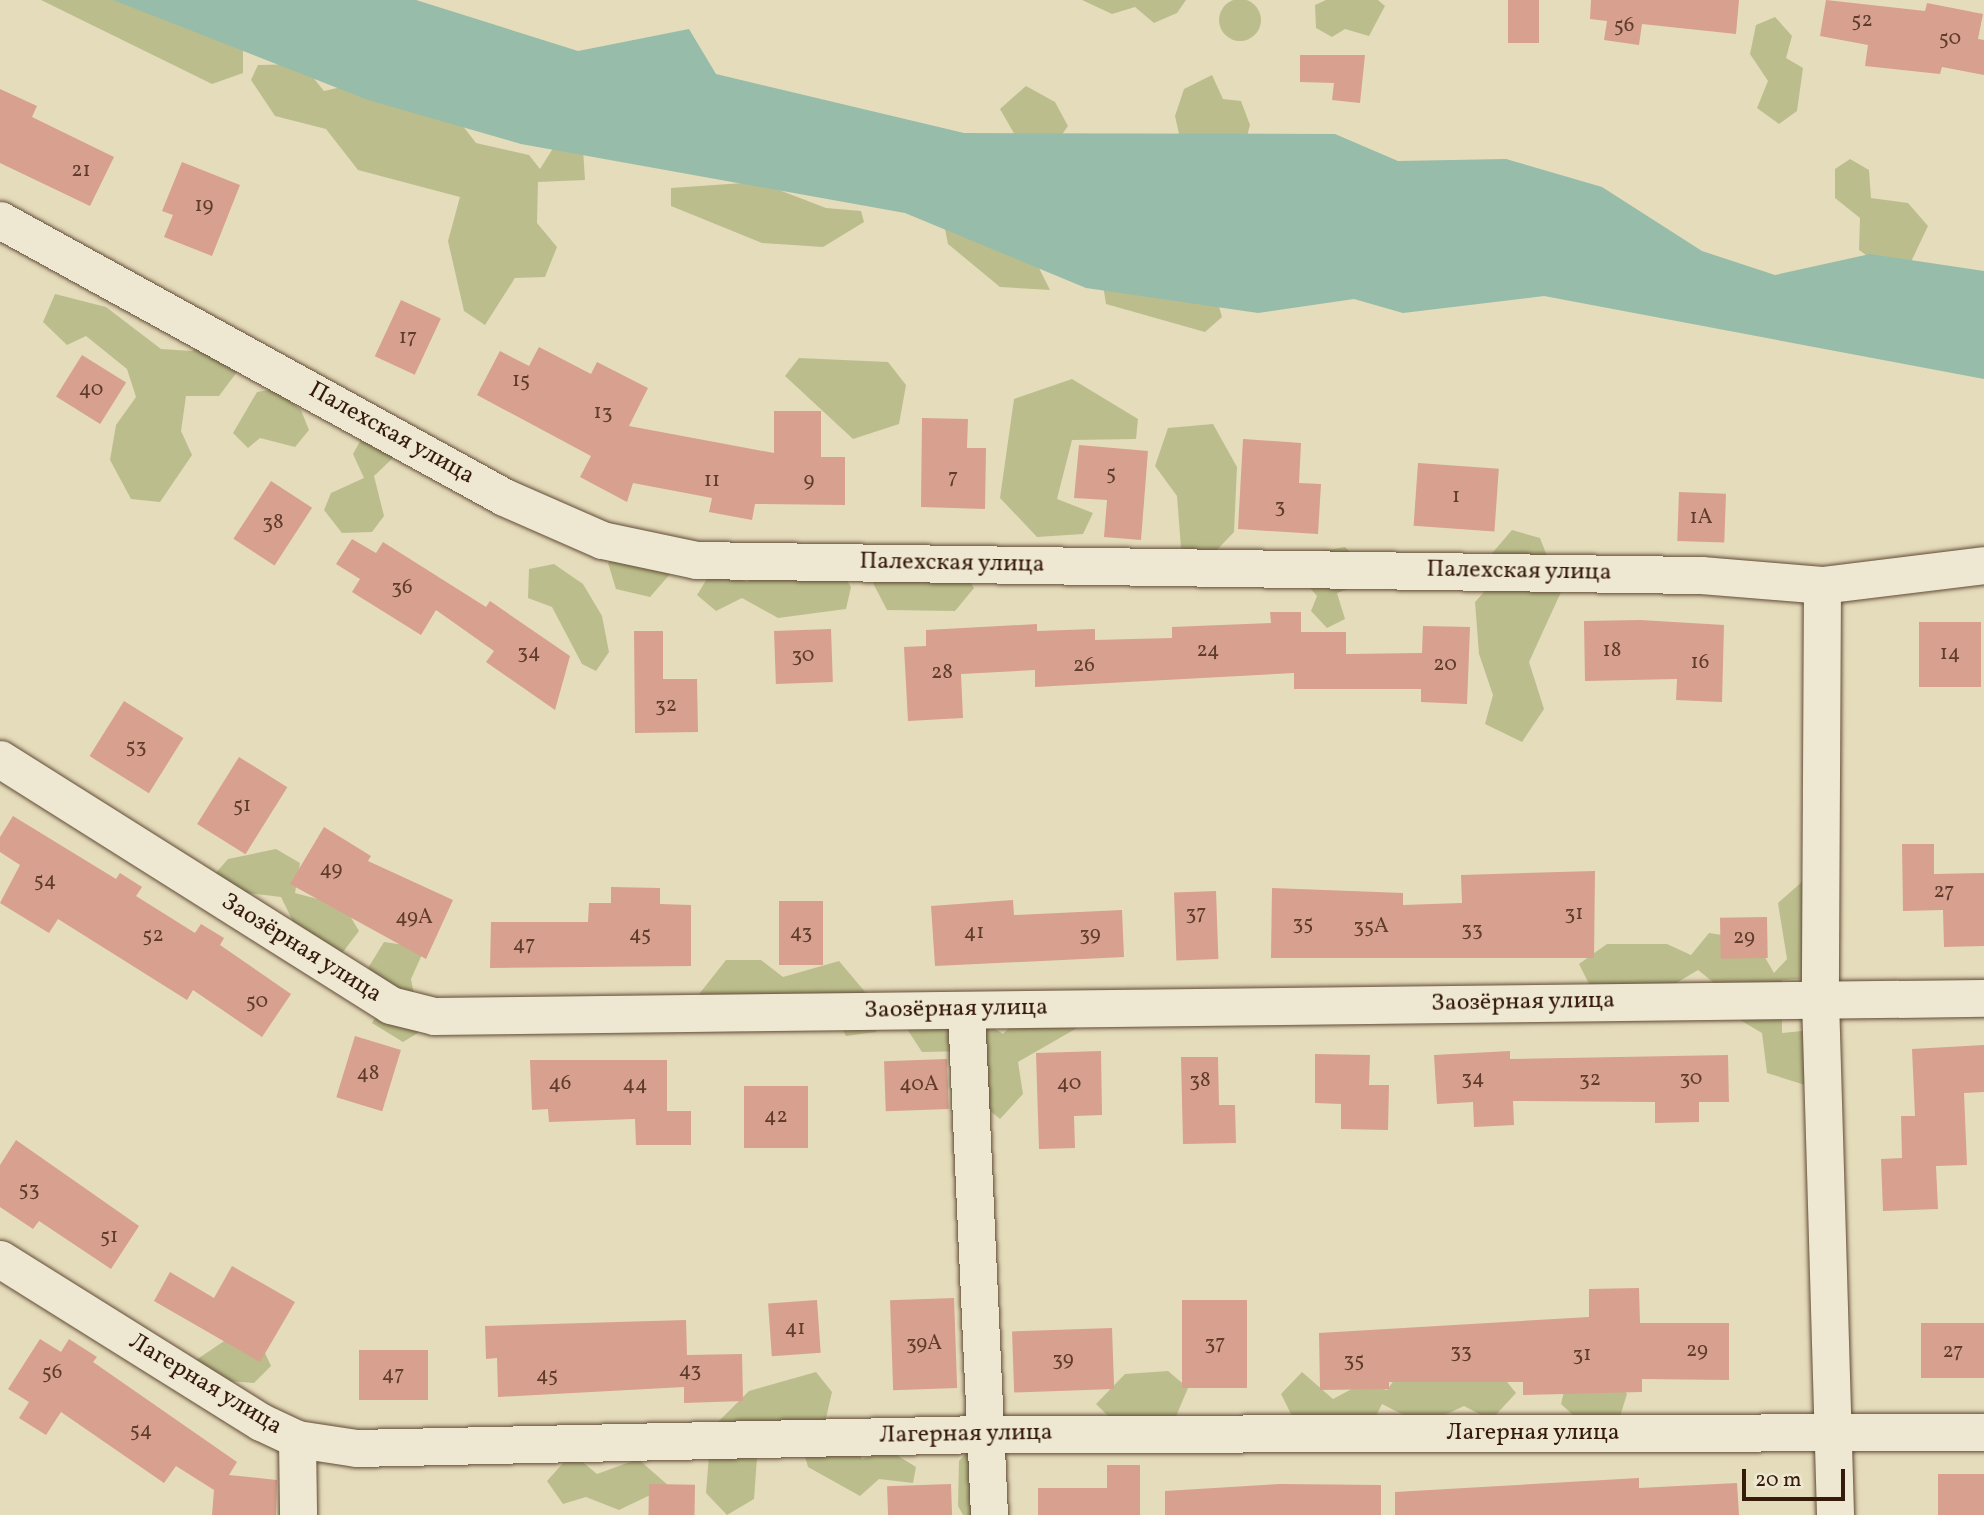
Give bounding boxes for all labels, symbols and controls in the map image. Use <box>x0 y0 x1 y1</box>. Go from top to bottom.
house number: 52 <box>1851 8 1873 34</box>
house number: 56 <box>1614 13 1634 39</box>
house number: 50 <box>1939 26 1961 52</box>
house number: 21 <box>71 158 91 184</box>
house number: 19 <box>194 193 214 219</box>
house number: 17 <box>399 325 417 351</box>
house number: 15 <box>512 368 530 394</box>
street label: Палехская улица <box>303 376 479 492</box>
house number: 40 <box>79 377 103 403</box>
house number: 13 <box>594 400 612 426</box>
house number: 5 <box>1106 461 1116 487</box>
house number: 7 <box>948 465 958 491</box>
house number: 11 <box>704 468 720 494</box>
house number: 9 <box>804 468 814 494</box>
house number: 1 <box>1452 484 1460 510</box>
house number: 3 <box>1275 494 1285 520</box>
house number: 1А <box>1690 505 1712 531</box>
house number: 38 <box>262 510 284 536</box>
street label: Палехская улица <box>859 548 1045 580</box>
street label: Палехская улица <box>1426 556 1612 588</box>
house number: 36 <box>391 575 413 601</box>
house number: 24 <box>1196 638 1220 664</box>
house number: 18 <box>1603 638 1621 664</box>
house number: 34 <box>517 640 541 666</box>
house number: 14 <box>1940 641 1960 667</box>
house number: 30 <box>792 643 814 669</box>
house number: 16 <box>1691 650 1709 676</box>
house number: 20 <box>1433 652 1457 678</box>
house number: 26 <box>1073 653 1095 679</box>
house number: 28 <box>931 660 953 686</box>
house number: 32 <box>655 693 677 719</box>
house number: 53 <box>126 734 146 760</box>
house number: 51 <box>233 793 251 819</box>
house number: 49 <box>320 857 342 883</box>
house number: 54 <box>34 868 56 894</box>
house number: 27 <box>1934 879 1954 905</box>
street label: Заозёрная улица <box>215 888 387 1010</box>
house number: 37 <box>1186 901 1206 927</box>
house number: 31 <box>1565 901 1583 927</box>
house number: 49А <box>395 905 433 931</box>
house number: 35 <box>1293 911 1313 937</box>
house number: 35А <box>1353 914 1389 940</box>
house number: 33 <box>1461 917 1483 943</box>
house number: 43 <box>790 920 812 946</box>
house number: 41 <box>964 920 984 946</box>
house number: 45 <box>629 922 651 948</box>
house number: 39 <box>1079 922 1101 948</box>
house number: 52 <box>142 923 164 949</box>
house number: 29 <box>1733 925 1755 951</box>
house number: 47 <box>513 932 535 958</box>
street label: Заозёрная улица <box>1430 987 1616 1019</box>
house number: 50 <box>246 989 268 1015</box>
street label: Заозёрная улица <box>863 994 1049 1026</box>
house number: 48 <box>357 1061 379 1087</box>
house number: 34 <box>1461 1066 1485 1092</box>
house number: 30 <box>1680 1066 1702 1092</box>
house number: 32 <box>1579 1067 1601 1093</box>
house number: 38 <box>1189 1068 1211 1094</box>
house number: 46 <box>549 1071 571 1097</box>
house number: 40 <box>1057 1071 1081 1097</box>
house number: 44 <box>622 1072 648 1098</box>
house number: 40А <box>899 1072 939 1098</box>
house number: 42 <box>764 1104 788 1130</box>
house number: 53 <box>19 1177 39 1203</box>
house number: 51 <box>100 1224 118 1250</box>
house number: 41 <box>785 1316 805 1342</box>
street label: Лагерная улица <box>123 1328 287 1442</box>
house number: 39А <box>906 1331 942 1357</box>
house number: 37 <box>1205 1331 1225 1357</box>
house number: 29 <box>1686 1338 1708 1364</box>
house number: 33 <box>1450 1339 1472 1365</box>
house number: 27 <box>1943 1339 1963 1365</box>
house number: 31 <box>1573 1342 1591 1368</box>
house number: 39 <box>1052 1347 1074 1373</box>
house number: 35 <box>1344 1348 1364 1374</box>
house number: 43 <box>679 1358 701 1384</box>
house number: 56 <box>42 1360 62 1386</box>
house number: 47 <box>382 1362 404 1388</box>
house number: 45 <box>536 1363 558 1389</box>
house number: 54 <box>130 1418 152 1444</box>
street label: Лагерная улица <box>879 1419 1053 1451</box>
street label: Лагерная улица <box>1446 1420 1620 1448</box>
scale bar <box>1746 1456 1849 1500</box>
text: 20 m <box>1755 1466 1801 1495</box>

